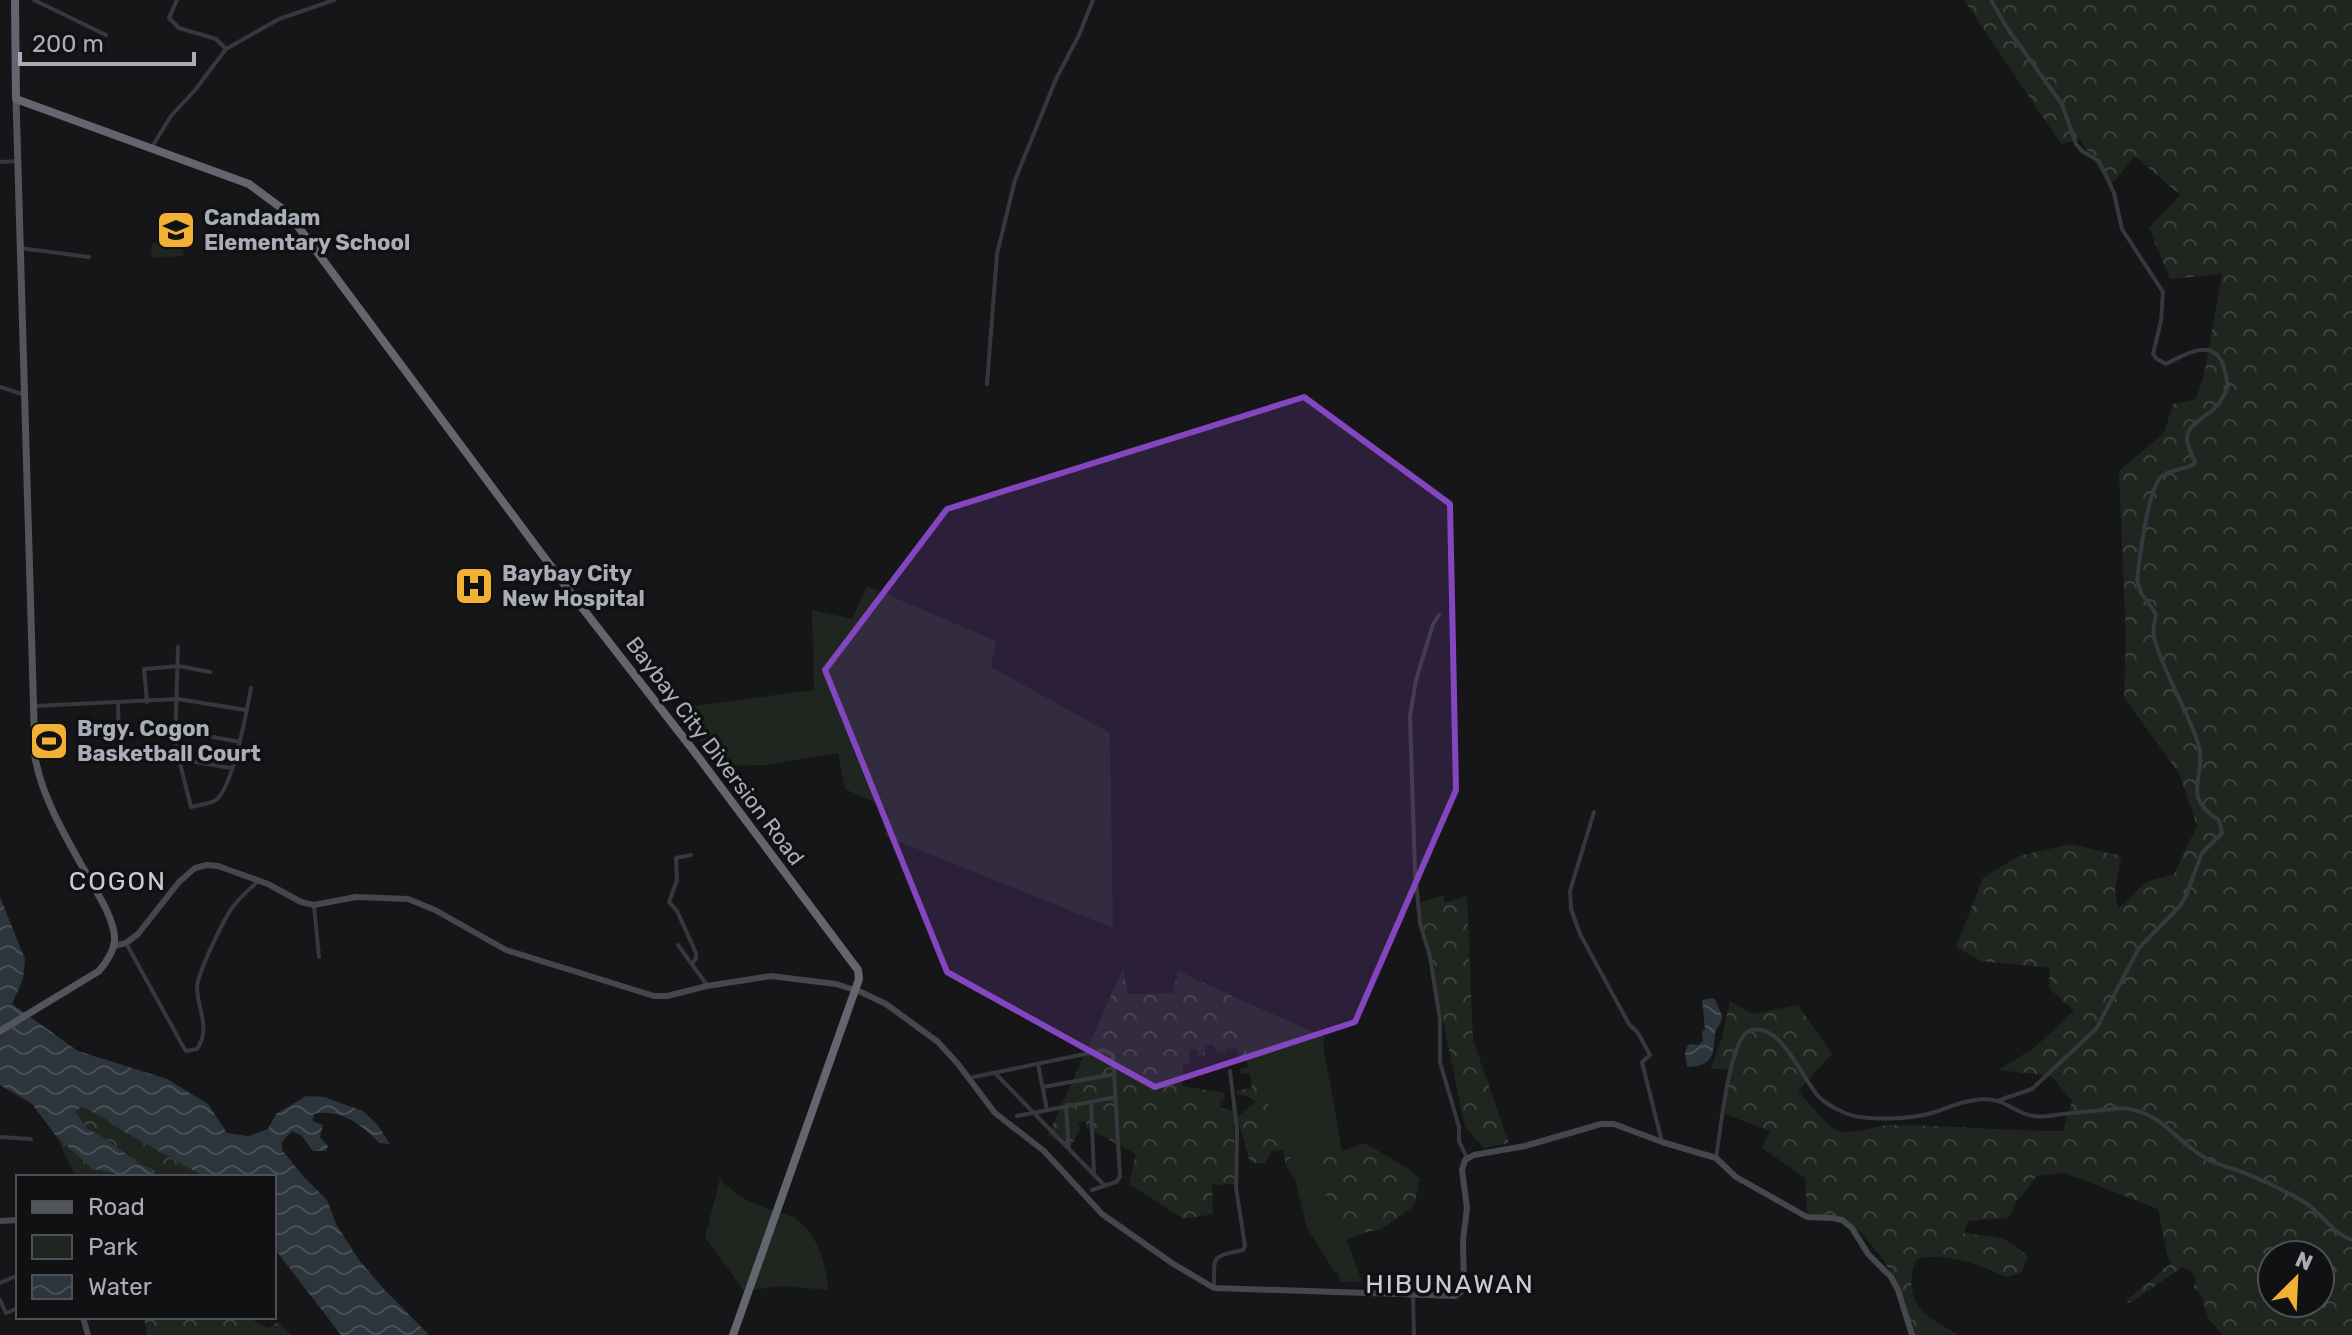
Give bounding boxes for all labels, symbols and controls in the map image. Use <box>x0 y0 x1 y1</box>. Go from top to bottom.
scale bar <box>20 16 194 66</box>
text: 200 m <box>32 30 104 58</box>
place label: Candadam Elementary School <box>204 204 410 256</box>
school or university icon: Candadam Elementary School <box>155 209 197 251</box>
place label: Baybay City New Hospital <box>502 560 645 612</box>
hospital icon: Baybay City New Hospital <box>453 565 495 607</box>
street label: Baybay City Diversion Road <box>620 631 810 871</box>
place label: Brgy. Cogon Basketball Court <box>77 715 261 767</box>
sports icon: Brgy. Cogon Basketball Court <box>28 720 70 762</box>
district label: COGON <box>69 866 167 897</box>
legend <box>16 1175 276 1319</box>
text: Road <box>88 1193 145 1221</box>
text: Park <box>88 1233 139 1261</box>
north arrow <box>2256 1239 2336 1319</box>
text: N <box>2291 1246 2317 1277</box>
district label: HIBUNAWAN <box>1365 1269 1535 1300</box>
text: Water <box>88 1273 152 1301</box>

